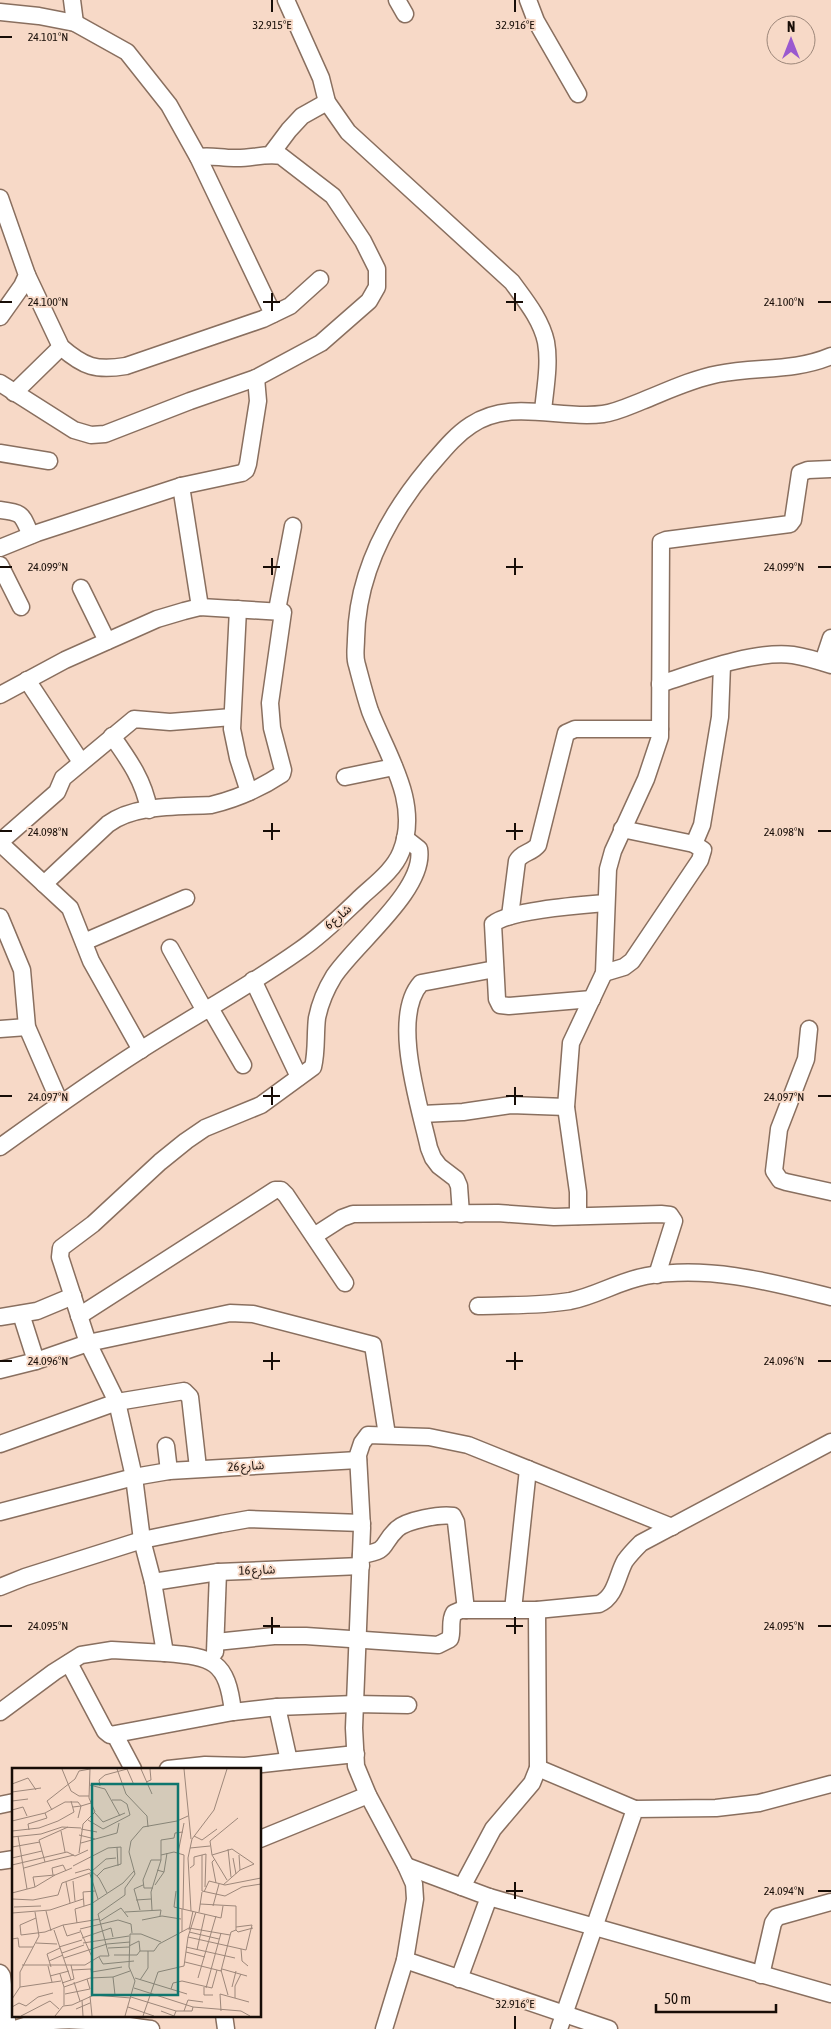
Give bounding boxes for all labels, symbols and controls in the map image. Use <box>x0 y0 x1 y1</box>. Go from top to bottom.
north arrow <box>766 15 816 65</box>
text: 32.915°E <box>253 18 291 32</box>
text: 32.916°E <box>496 18 534 32</box>
text: N <box>787 19 795 35</box>
text: 24.101°N <box>28 30 68 44</box>
text: 24.100°N <box>28 295 68 309</box>
text: 24.100°N <box>764 295 804 309</box>
text: 24.099°N <box>28 560 68 574</box>
text: 24.099°N <box>764 560 804 574</box>
text: 24.098°N <box>28 825 68 839</box>
text: 24.098°N <box>764 825 804 839</box>
street label: شارع 6 <box>322 902 355 934</box>
text: 24.097°N <box>28 1090 68 1104</box>
text: 24.097°N <box>764 1090 804 1104</box>
text: 24.096°N <box>28 1354 68 1368</box>
text: 24.096°N <box>764 1354 804 1368</box>
street label: شارع 26 <box>227 1458 265 1476</box>
street label: شارع 16 <box>239 1562 275 1580</box>
text: 24.095°N <box>28 1619 68 1633</box>
text: 24.095°N <box>764 1619 804 1633</box>
inset map <box>12 1768 261 2016</box>
text: 24.094°N <box>764 1884 804 1898</box>
scale bar <box>656 1982 776 2014</box>
text: 50 m <box>664 1990 691 2007</box>
text: 32.916°E <box>496 1997 534 2011</box>

